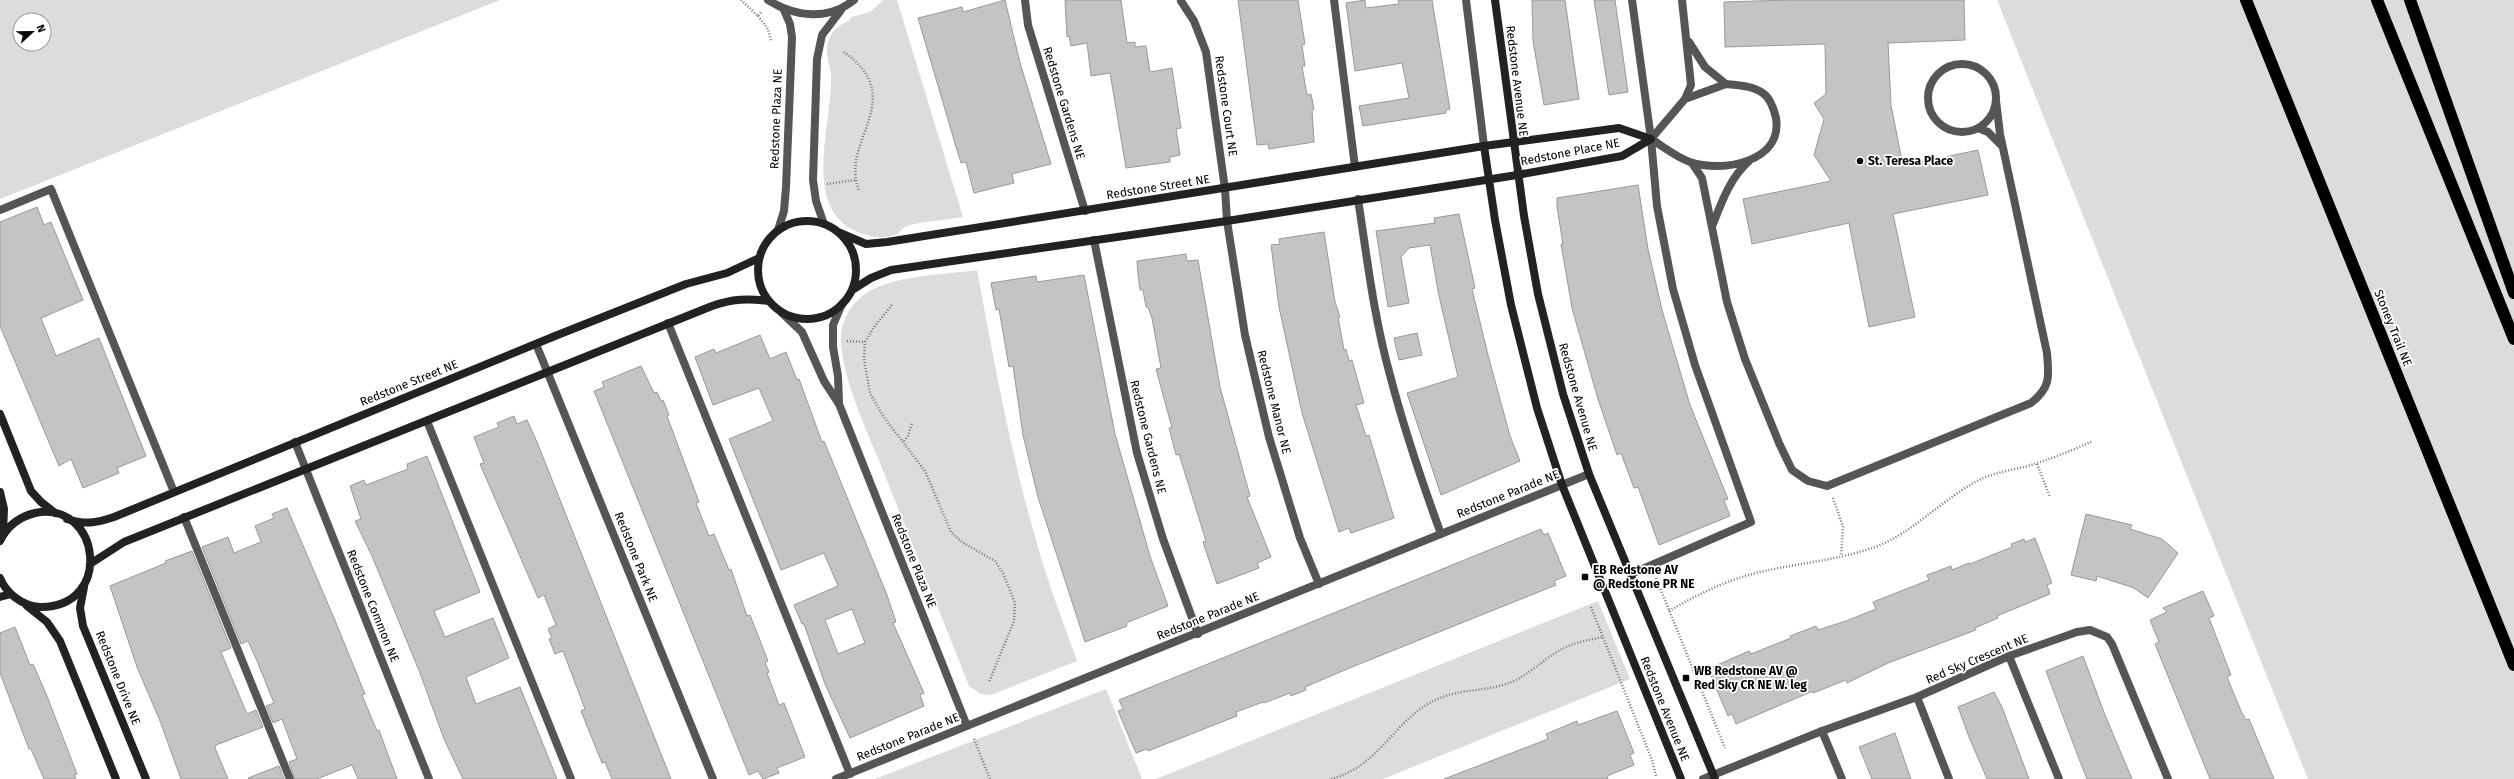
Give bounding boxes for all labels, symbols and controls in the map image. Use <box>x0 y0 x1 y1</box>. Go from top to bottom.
north arrow <box>12 12 52 52</box>
text: N <box>33 23 48 34</box>
street label: Redstone Avenue NE <box>1503 25 1531 137</box>
street label: Redstone Gardens NE <box>1040 45 1088 161</box>
street label: Redstone Court NE <box>1212 55 1240 157</box>
street label: Redstone Plaza NE <box>767 69 785 169</box>
street label: Redstone Place NE <box>1519 135 1621 169</box>
place label: St. Teresa Place <box>1868 154 1954 168</box>
marker: St. Teresa Place <box>1855 156 1865 166</box>
street label: Redstone Street NE <box>1105 172 1211 202</box>
street label: Stoney Trail NE <box>2371 288 2415 368</box>
street label: Redstone Avenue NE <box>1556 341 1600 453</box>
street label: Redstone Manor NE <box>1254 349 1294 455</box>
street label: Redstone Street NE <box>358 357 460 409</box>
street label: Redstone Gardens NE <box>1127 379 1169 495</box>
street label: Redstone Parade NE <box>1455 467 1561 521</box>
street label: Redstone Park NE <box>612 510 660 604</box>
street label: Redstone Plaza NE <box>889 512 939 610</box>
street label: Redstone Common NE <box>344 548 402 664</box>
place label: EB Redstone AV @ Redstone PR NE <box>1593 563 1694 591</box>
marker: EB Redstone AV @ Redstone PR NE <box>1580 572 1590 582</box>
street label: Redstone Parade NE <box>1155 589 1261 643</box>
street label: Redstone Drive NE <box>93 629 143 727</box>
street label: Red Sky Crescent NE <box>1924 631 2030 687</box>
street label: Redstone Avenue NE <box>1638 654 1692 764</box>
place label: WB Redstone AV @ Red Sky CR NE W. leg <box>1694 664 1807 692</box>
marker: WB Redstone AV @ Red Sky CR NE W. leg <box>1681 673 1691 683</box>
street label: Redstone Parade NE <box>855 710 961 764</box>

